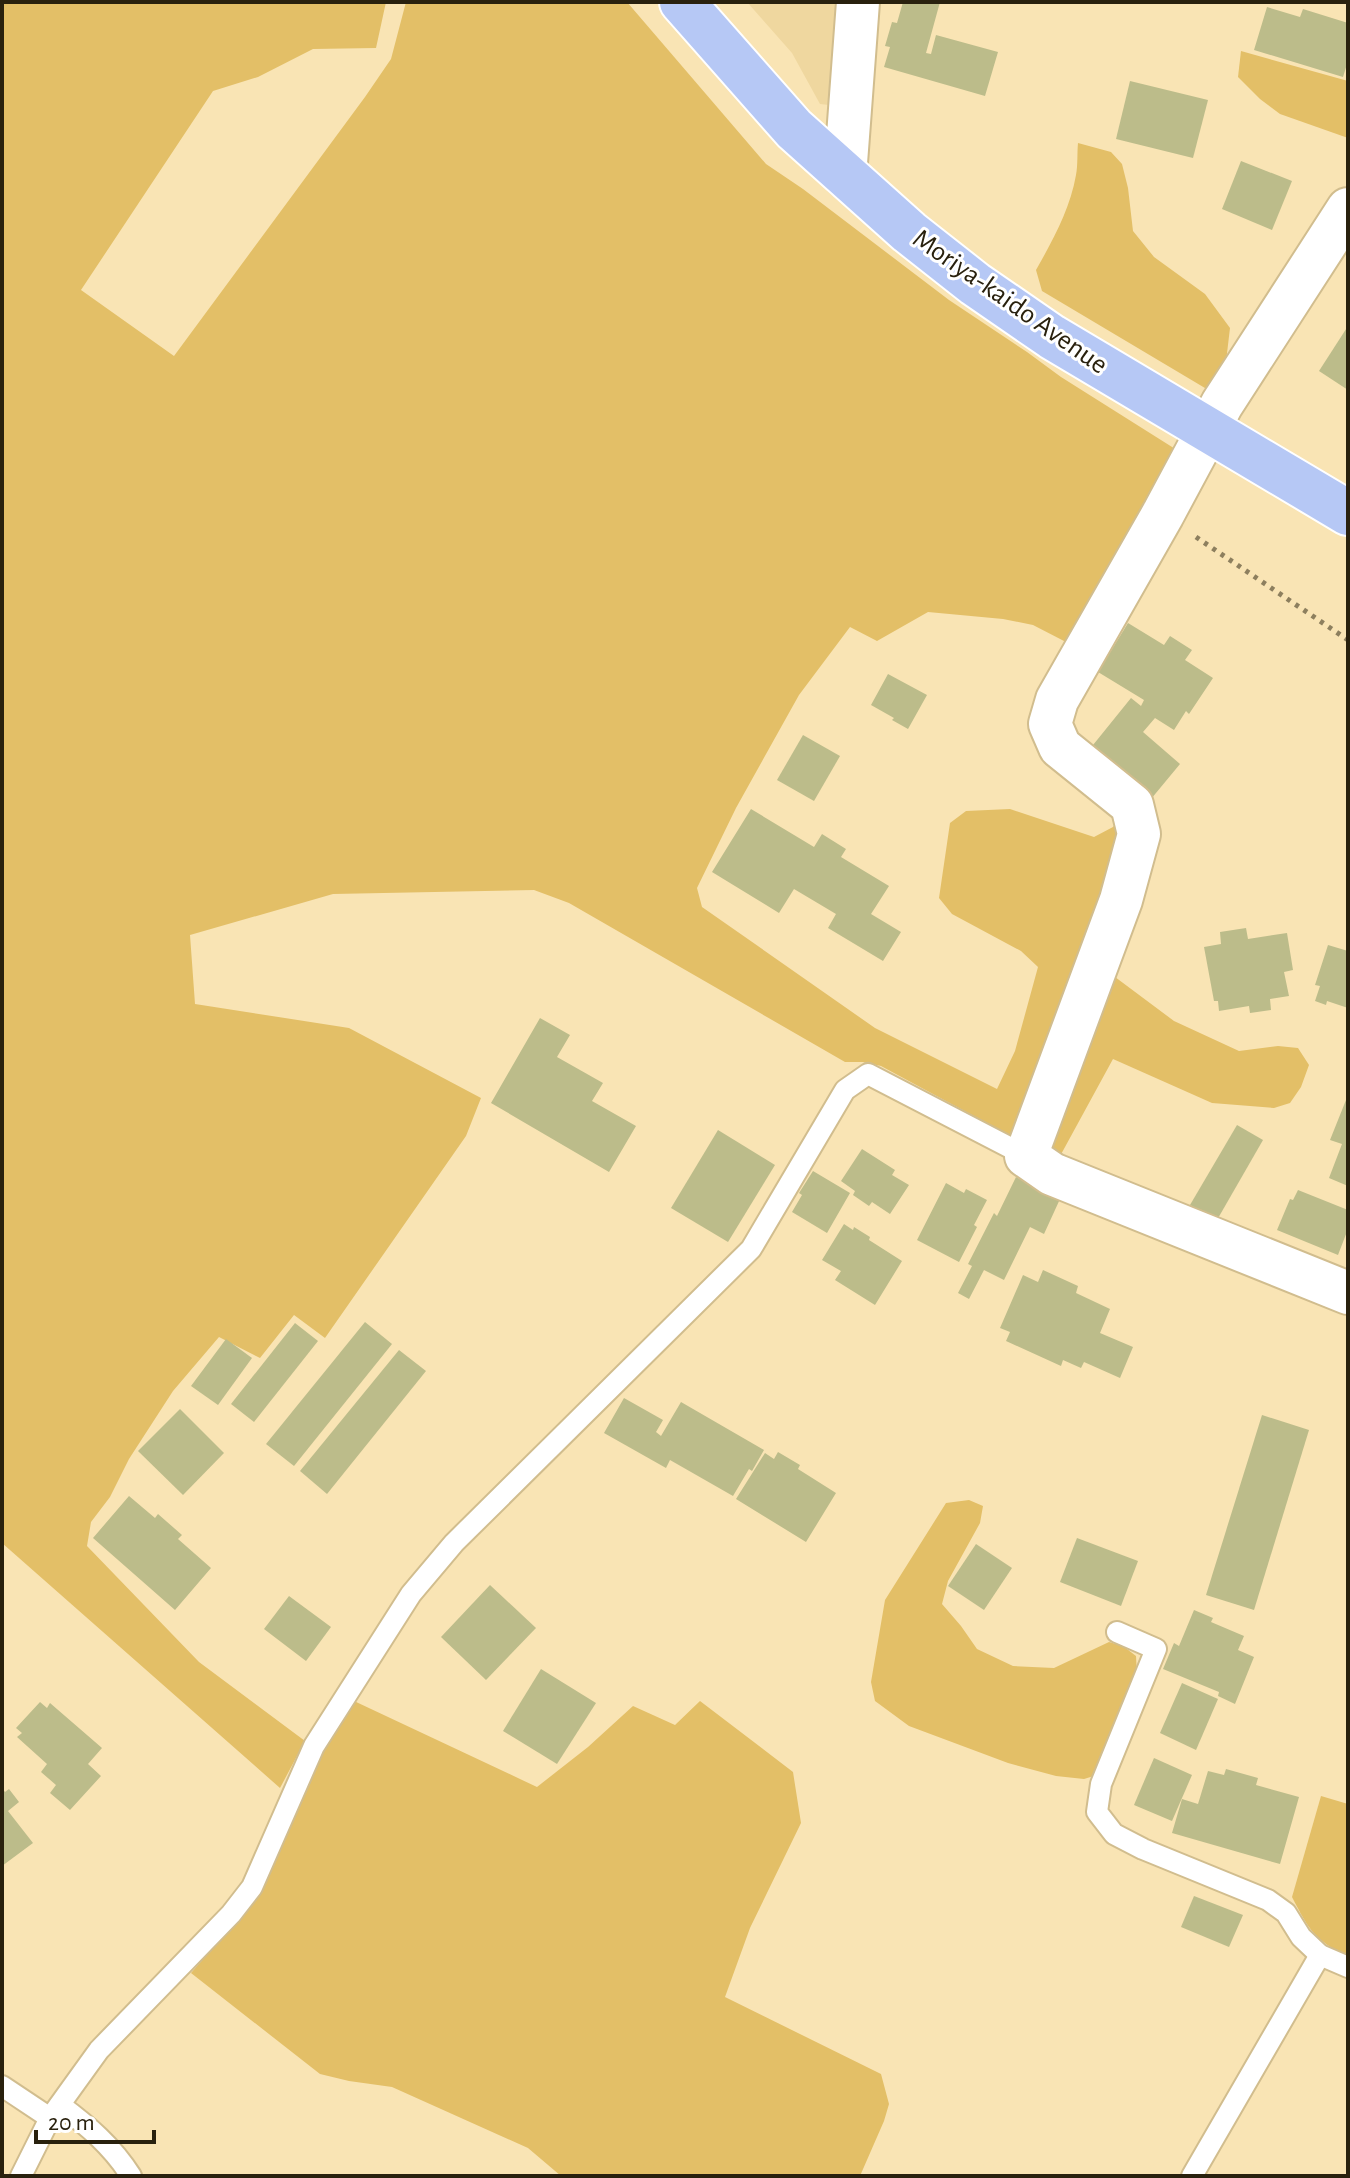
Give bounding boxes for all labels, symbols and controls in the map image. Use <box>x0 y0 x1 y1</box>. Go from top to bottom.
street label: Moriya-kaido Avenue <box>908 224 1112 380</box>
scale bar <box>36 2094 154 2144</box>
text: 20 m <box>48 2111 95 2135</box>

